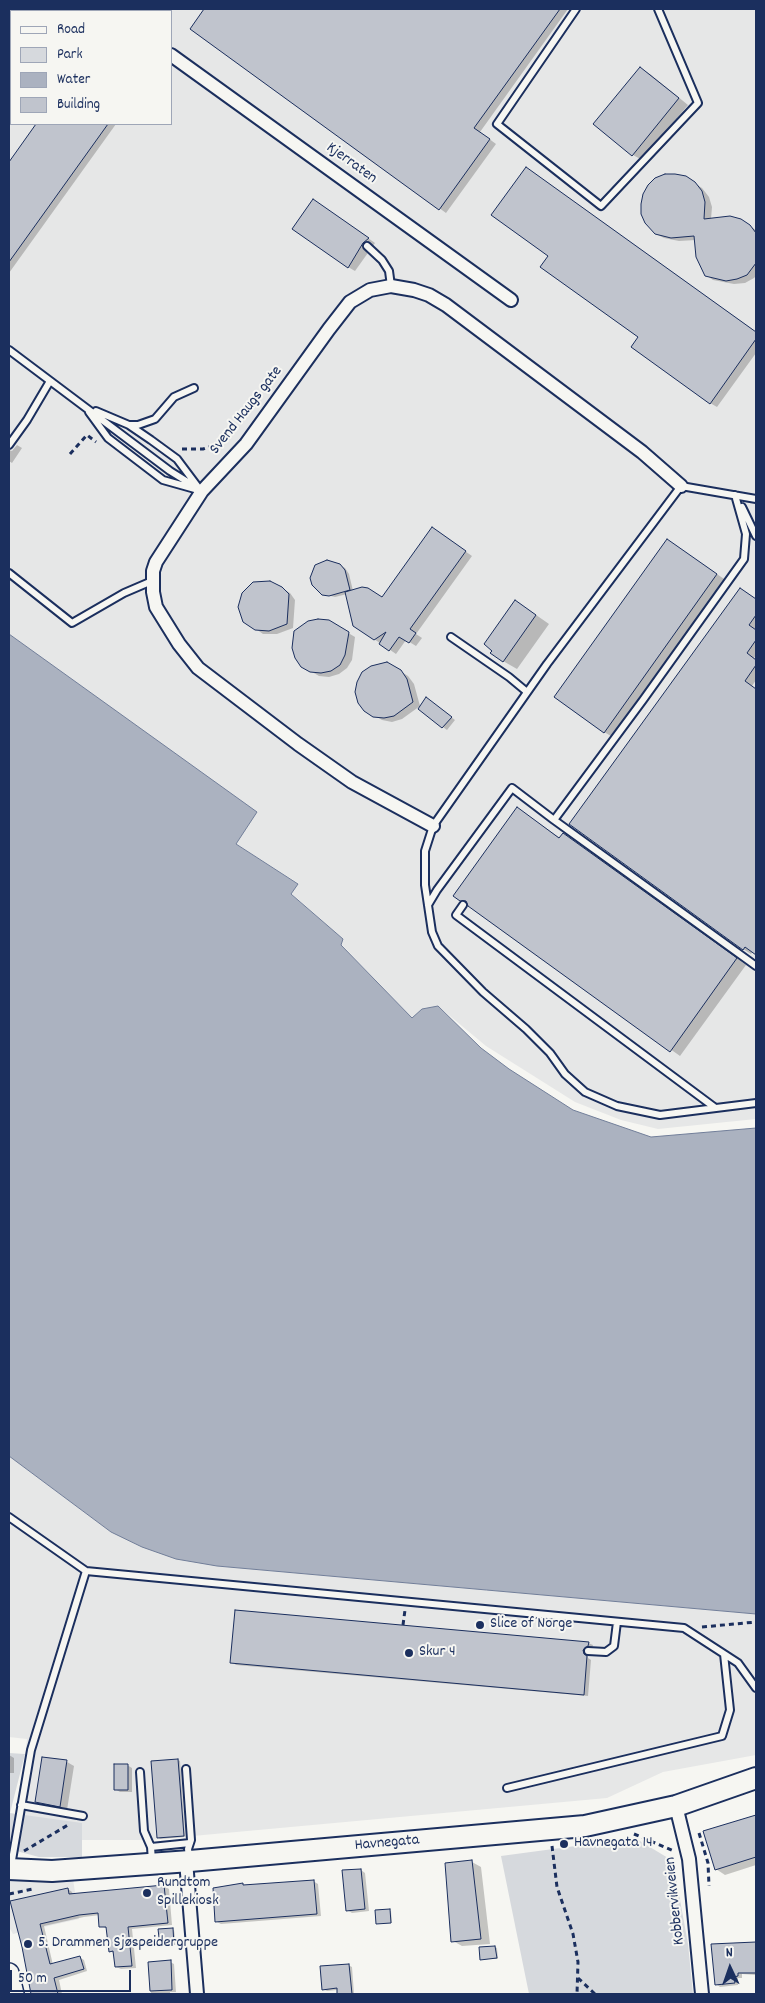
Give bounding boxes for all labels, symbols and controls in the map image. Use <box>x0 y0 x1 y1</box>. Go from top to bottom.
legend <box>10 10 172 125</box>
text: Road <box>57 19 85 41</box>
text: Park <box>57 44 83 66</box>
text: Water <box>57 69 90 91</box>
text: Building <box>57 94 100 116</box>
street label: Kjerraten <box>322 139 380 189</box>
street label: Svend Haugs gate <box>207 363 287 459</box>
place label: Slice of Norge <box>490 1615 572 1635</box>
marker: Slice of Norge <box>474 1619 486 1631</box>
place label: Skur 4 <box>419 1643 456 1663</box>
marker: Skur 4 <box>403 1647 415 1659</box>
street label: Havnegata <box>354 1832 420 1856</box>
place label: Havnegata 14 <box>574 1834 653 1854</box>
marker: Havnegata 14 <box>558 1838 570 1850</box>
street label: Kobbervikveien <box>662 1856 690 1946</box>
place label: Rundtom Spillekiosk <box>157 1874 219 1912</box>
marker: Rundtom Spillekiosk <box>141 1887 153 1899</box>
place label: 5. Drammen Sjøspeidergruppe <box>38 1934 218 1954</box>
marker: 5. Drammen Sjøspeidergruppe <box>22 1938 34 1950</box>
north arrow <box>705 1943 755 1993</box>
text: N <box>725 1943 733 1963</box>
scale bar <box>12 1960 134 1992</box>
text: 50 m <box>18 1968 47 1990</box>

